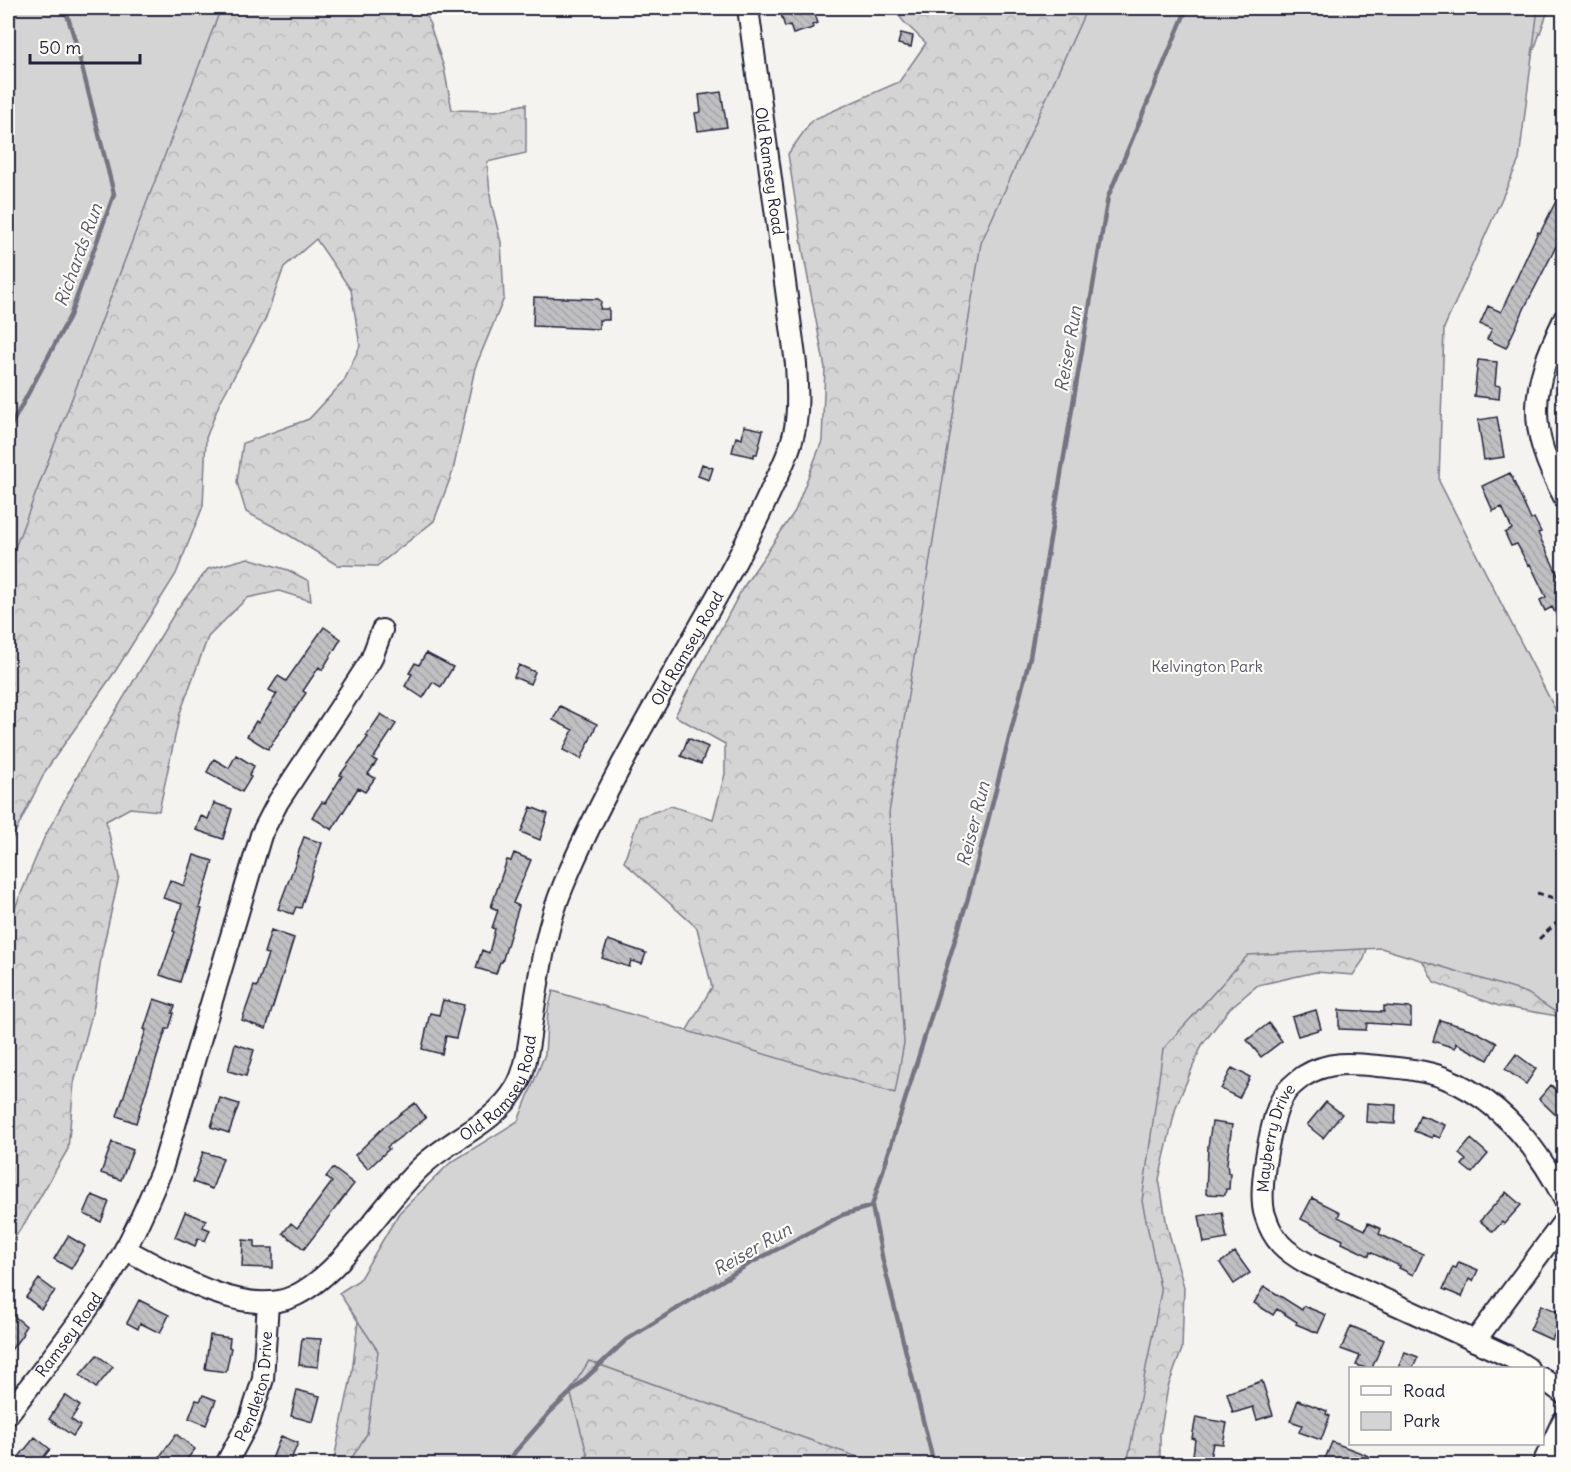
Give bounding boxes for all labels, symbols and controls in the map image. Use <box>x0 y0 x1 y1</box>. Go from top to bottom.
scale bar <box>30 27 140 65</box>
text: 50 m <box>39 36 81 59</box>
street label: Old Ramsey Road <box>751 106 789 236</box>
water label: Richards Run <box>49 200 107 310</box>
water label: Reiser Run <box>1049 304 1087 394</box>
street label: Old Ramsey Road <box>646 588 728 709</box>
park label: Kelvington Park <box>1151 656 1263 676</box>
water label: Reiser Run <box>951 779 995 869</box>
street label: Old Ramsey Road <box>456 1034 540 1145</box>
street label: Mayberry Drive <box>1253 1079 1299 1193</box>
water label: Reiser Run <box>709 1217 796 1281</box>
street label: Ramsey Road <box>31 1289 106 1381</box>
street label: Pendleton Drive <box>230 1331 276 1445</box>
legend <box>1349 1367 1544 1445</box>
text: Road <box>1403 1379 1446 1402</box>
text: Park <box>1403 1409 1440 1432</box>

